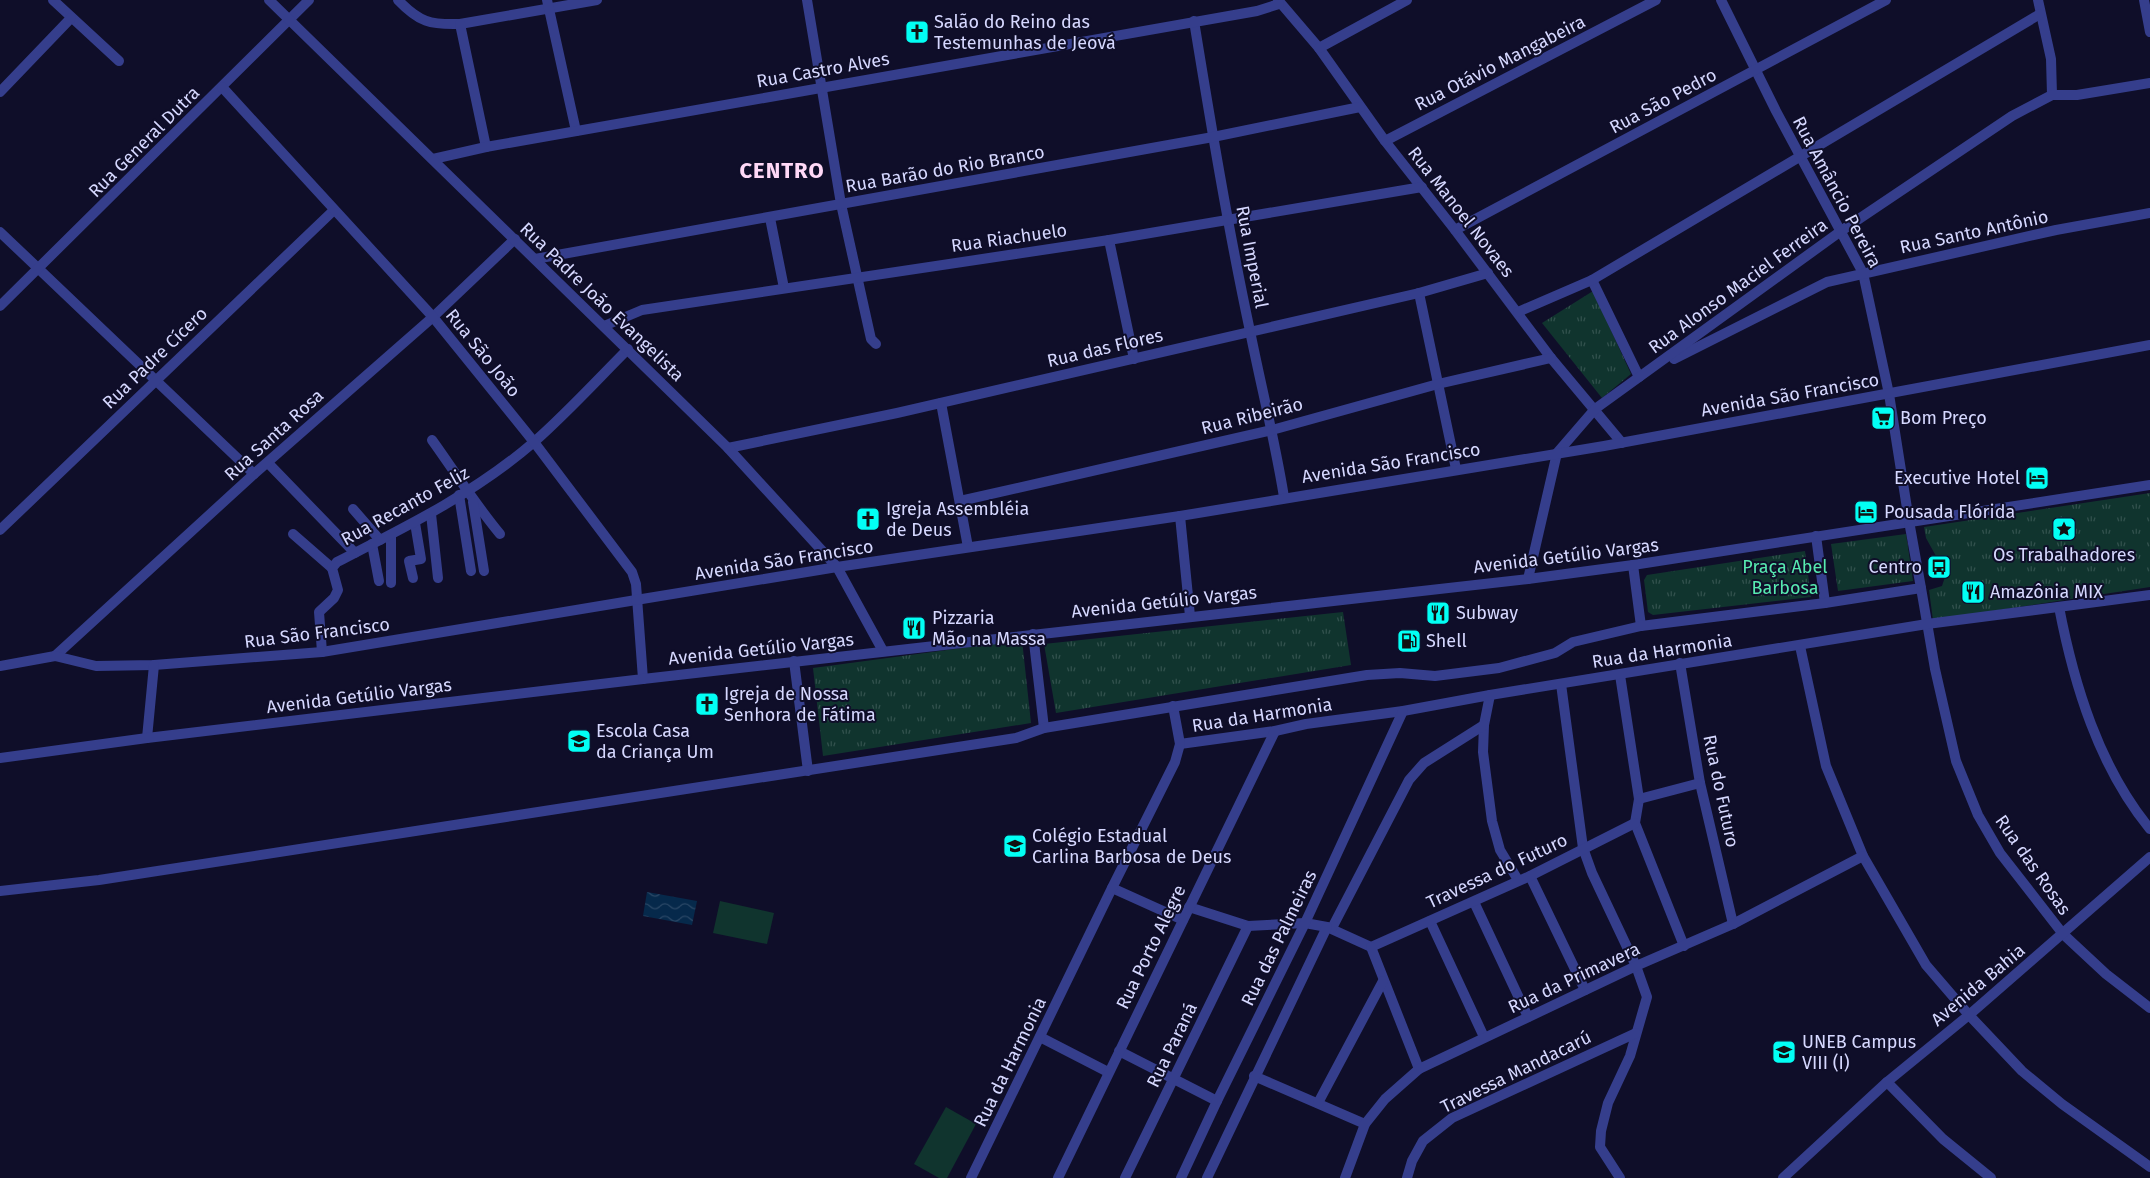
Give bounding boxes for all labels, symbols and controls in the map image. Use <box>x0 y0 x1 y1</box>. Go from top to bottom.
street label: Rua Otávio Mangabeira <box>1411 10 1589 116</box>
place label: Salão do Reino das Testemunhas de Jeová <box>934 11 1116 54</box>
church icon: Salão do Reino das Testemunhas de Jeová <box>904 19 930 45</box>
street label: Rua Castro Alves <box>755 47 891 93</box>
street label: Rua São Pedro <box>1606 64 1720 138</box>
street label: Rua General Dutra <box>84 82 204 202</box>
street label: Rua Amâncio Pereira <box>1788 113 1886 271</box>
street label: Rua Barão do Rio Branco <box>844 141 1046 197</box>
street label: Rua Manoel Novaes <box>1403 142 1519 282</box>
district label: CENTRO <box>739 157 825 184</box>
street label: Rua Imperial <box>1231 204 1273 310</box>
street label: Rua Santo Antônio <box>1898 206 2050 258</box>
street label: Rua Alonso Maciel Ferreira <box>1644 214 1832 358</box>
street label: Rua Padre João Evangelista <box>515 218 689 386</box>
street label: Rua Riachuelo <box>950 219 1068 257</box>
street label: Rua Padre Cícero <box>98 302 212 414</box>
street label: Rua São João <box>441 305 525 401</box>
street label: Rua das Flores <box>1045 324 1165 372</box>
street label: Avenida São Francisco <box>1699 368 1881 422</box>
street label: Rua Santa Rosa <box>220 385 328 485</box>
street label: Rua Ribeirão <box>1199 393 1305 439</box>
supermarket icon: Bom Preço <box>1870 405 1896 431</box>
place label: Bom Preço <box>1900 407 1987 429</box>
street label: Avenida São Francisco <box>1300 438 1482 488</box>
street label: Rua Recanto Feliz <box>337 462 473 550</box>
hotel icon: Executive Hotel <box>2024 465 2050 491</box>
place label: Executive Hotel <box>1894 467 2020 489</box>
place label: Igreja Assembléia de Deus <box>886 498 1029 541</box>
hotel icon: Pousada Flórida <box>1853 499 1879 525</box>
place label: Pousada Flórida <box>1884 501 2015 523</box>
church icon: Igreja Assembléia de Deus <box>855 506 881 532</box>
place icon: Os Trabalhadores <box>2051 516 2077 542</box>
street label: Avenida Getúlio Vargas <box>1472 534 1660 578</box>
street label: Avenida São Francisco <box>693 535 875 585</box>
place label: Os Trabalhadores <box>1993 544 2135 566</box>
bus stop icon: Centro <box>1926 554 1952 580</box>
park label: Praça Abel Barbosa <box>1742 556 1828 599</box>
place label: Centro <box>1869 556 1922 578</box>
restaurant icon: Amazônia MIX <box>1960 579 1986 605</box>
street label: Avenida Getúlio Vargas <box>1070 581 1258 623</box>
place label: Amazônia MIX <box>1990 581 2103 603</box>
restaurant icon: Subway <box>1425 600 1451 626</box>
place label: Subway <box>1456 602 1518 624</box>
place label: Pizzaria Mão na Massa <box>932 607 1046 650</box>
street label: Rua São Francisco <box>243 613 391 653</box>
restaurant icon: Pizzaria Mão na Massa <box>901 615 927 641</box>
street label: Avenida Getúlio Vargas <box>667 628 855 670</box>
fuel station icon: Shell <box>1396 628 1422 654</box>
street label: Rua da Harmonia <box>1590 629 1734 673</box>
place label: Shell <box>1426 630 1467 652</box>
street label: Avenida Getúlio Vargas <box>265 674 453 718</box>
place label: Igreja de Nossa Senhora de Fátima <box>724 683 876 726</box>
church icon: Igreja de Nossa Senhora de Fátima <box>694 691 720 717</box>
street label: Rua da Harmonia <box>1190 693 1334 737</box>
place label: Escola Casa da Criança Um <box>596 720 714 763</box>
school or university icon: Escola Casa da Criança Um <box>566 728 592 754</box>
street label: Rua do Futuro <box>1698 733 1744 849</box>
street label: Rua das Rosas <box>1990 811 2076 919</box>
place label: Colégio Estadual Carlina Barbosa de Deus <box>1032 825 1231 868</box>
street label: Travessa do Futuro <box>1423 829 1571 913</box>
school or university icon: Colégio Estadual Carlina Barbosa de Deus <box>1002 833 1028 859</box>
street label: Rua das Palmeiras <box>1237 866 1321 1010</box>
street label: Rua Porto Alegre <box>1111 881 1191 1013</box>
street label: Rua da Primavera <box>1505 938 1643 1018</box>
street label: Avenida Bahia <box>1926 939 2030 1031</box>
street label: Rua da Harmonia <box>969 994 1051 1130</box>
street label: Rua Paraná <box>1142 999 1202 1091</box>
street label: Travessa Mandacarú <box>1437 1026 1595 1118</box>
place label: UNEB Campus VIII (I) <box>1802 1031 1916 1074</box>
school or university icon: UNEB Campus VIII (I) <box>1771 1039 1797 1065</box>

